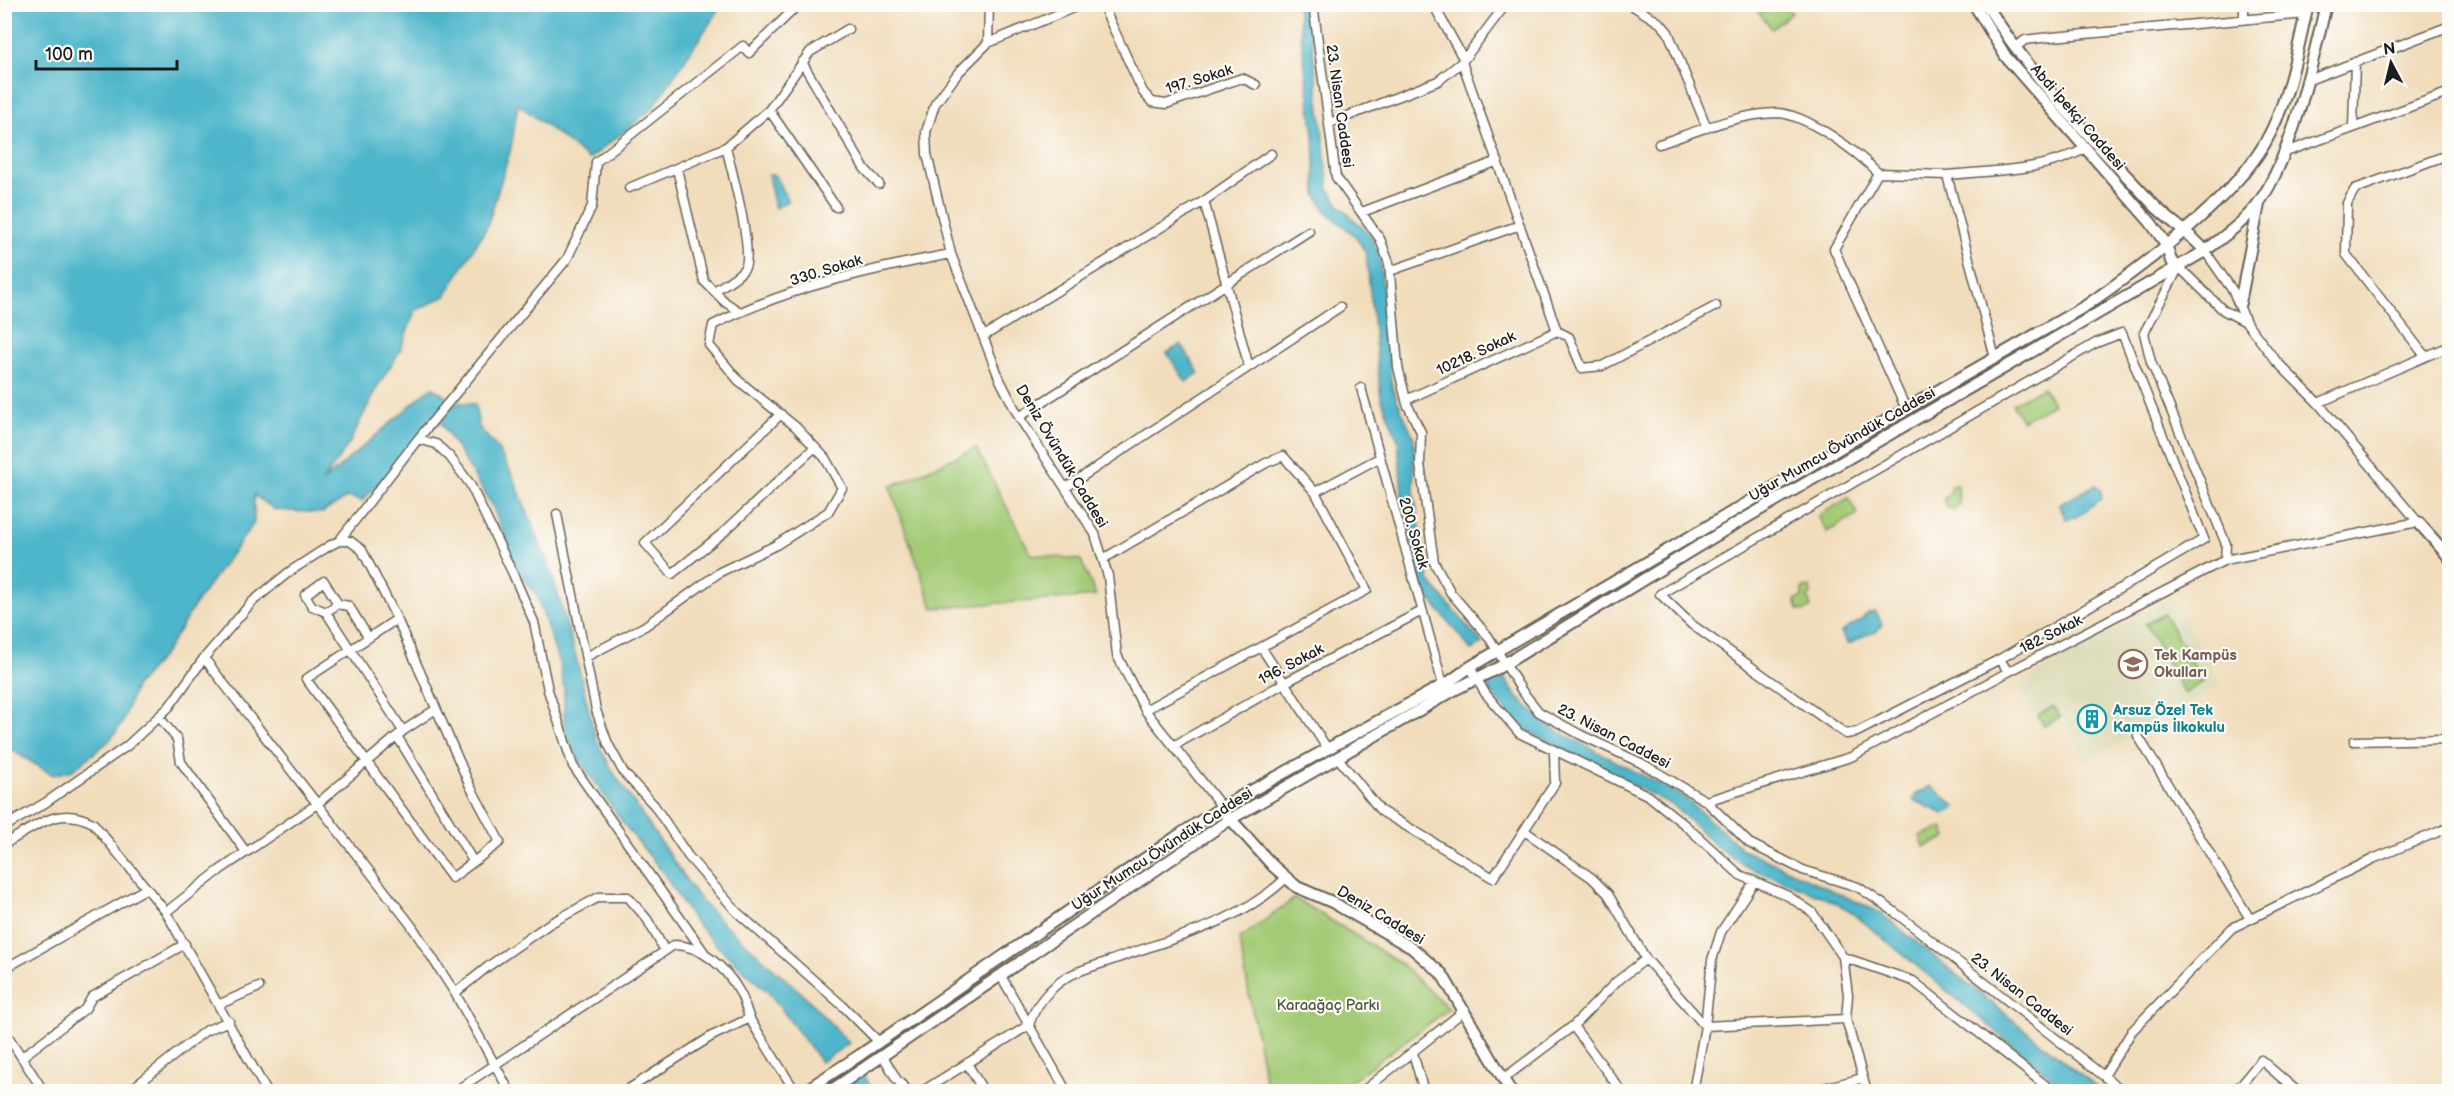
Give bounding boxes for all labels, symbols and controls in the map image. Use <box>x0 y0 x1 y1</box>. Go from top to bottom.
scale bar <box>36 33 177 71</box>
north arrow <box>2361 33 2421 93</box>
text: N <box>2382 39 2396 60</box>
street label: 23. Nisan Caddesi <box>1321 43 1358 169</box>
text: 100 m <box>45 44 93 65</box>
street label: 197. Sokak <box>1163 60 1236 99</box>
street label: Abdi İpekçi Caddesi <box>2026 60 2129 174</box>
street label: 330. Sokak <box>788 250 865 290</box>
street label: 10218. Sokak <box>1434 327 1519 380</box>
street label: Deniz Övündük Caddesi <box>1011 381 1112 531</box>
street label: Uğur Mumcu Övündük Caddesi <box>1746 383 1939 506</box>
street label: 200. Sokak <box>1394 495 1433 572</box>
street label: 182 Sokak <box>2017 610 2086 658</box>
street label: 196. Sokak <box>1255 639 1328 689</box>
place label: Tek Kampüs Okulları <box>2154 646 2237 682</box>
school or university icon: Tek Kampüs Okulları <box>2117 648 2149 680</box>
street label: 23. Nisan Caddesi <box>1554 700 1673 773</box>
place label: Arsuz Özel Tek Kampüs İlkokulu <box>2112 701 2225 737</box>
building icon: Arsuz Özel Tek Kampüs İlkokulu <box>2076 703 2108 735</box>
street label: Uğur Mumcu Övündük Caddesi <box>1068 784 1256 915</box>
street label: Deniz Caddesi <box>1333 882 1428 949</box>
street label: 23. Nisan Caddesi <box>1967 949 2076 1040</box>
park label: Karaağaç Parkı <box>1277 996 1379 1015</box>

